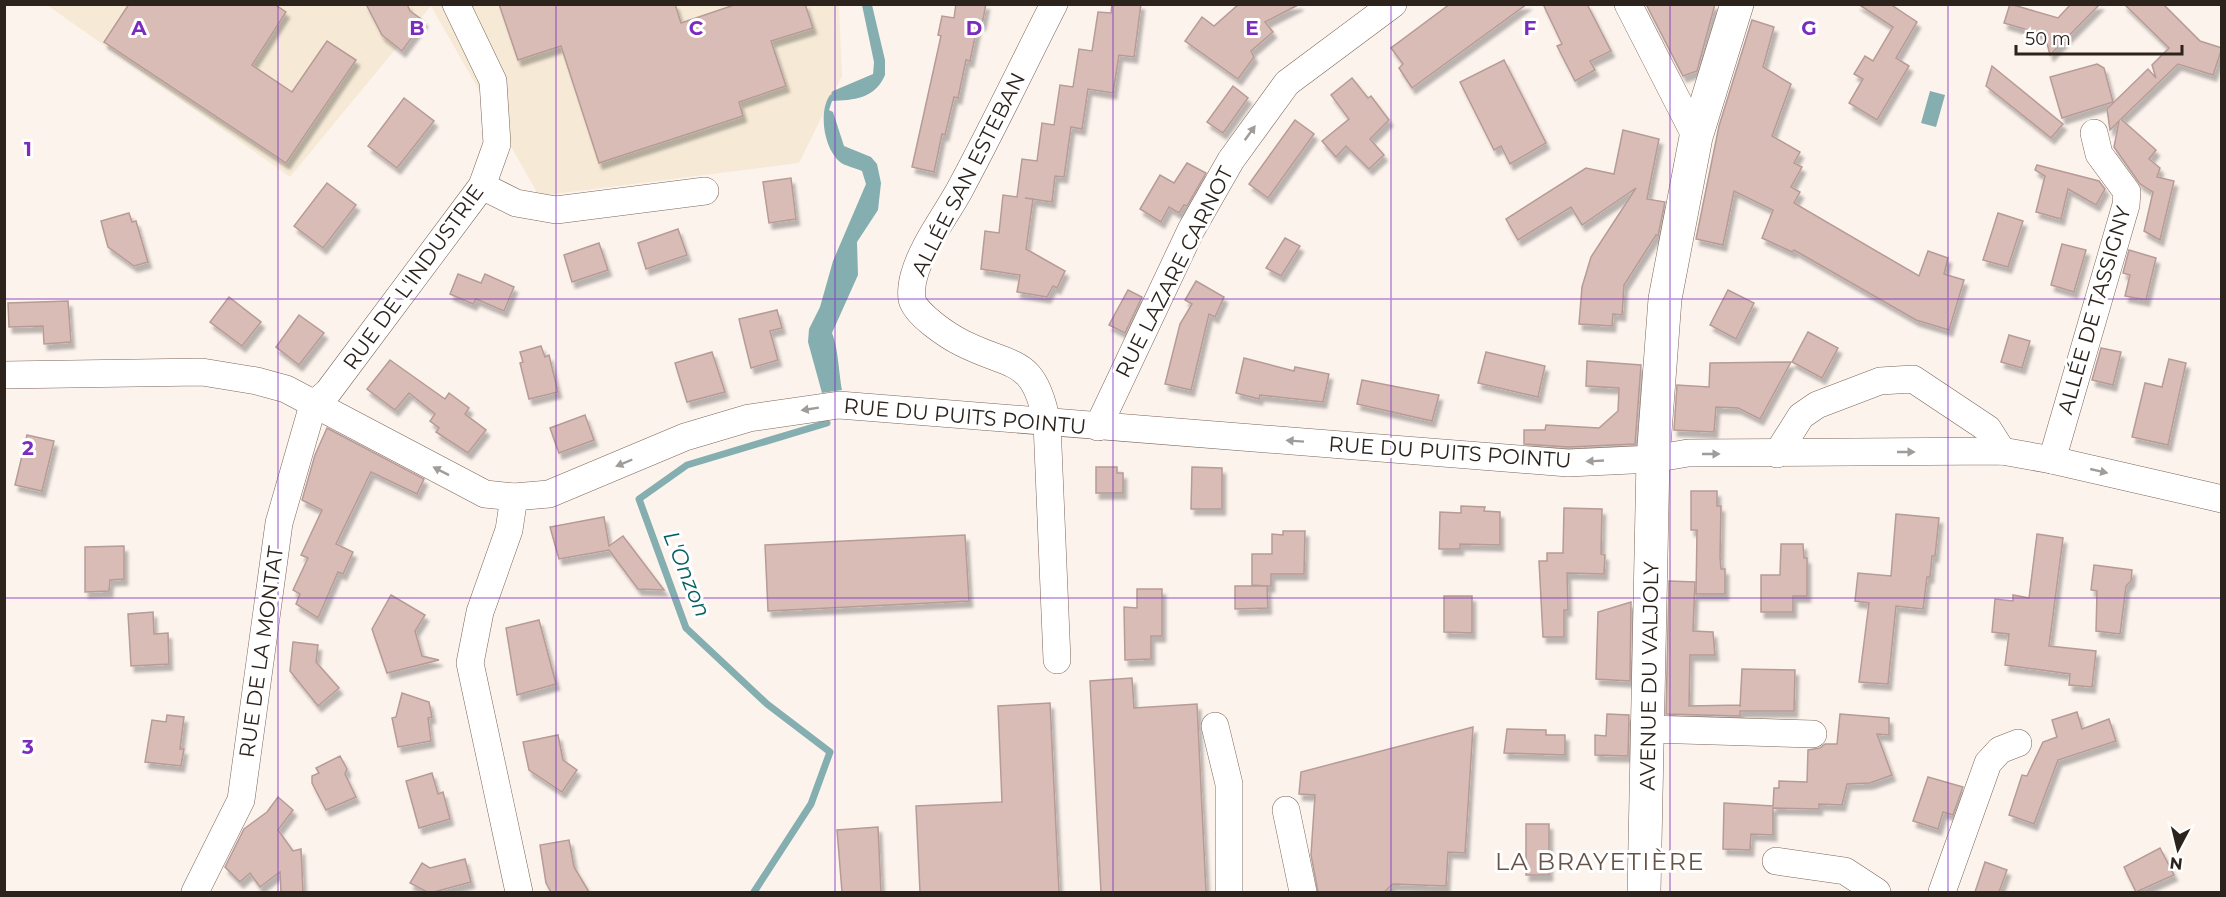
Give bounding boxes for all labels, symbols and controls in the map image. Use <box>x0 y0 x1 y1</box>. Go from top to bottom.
text: A <box>130 16 147 40</box>
text: B <box>409 16 425 40</box>
text: C <box>689 16 704 40</box>
text: D <box>966 16 982 40</box>
text: E <box>1245 16 1259 40</box>
text: F <box>1524 16 1537 40</box>
text: G <box>1801 16 1817 40</box>
scale bar <box>2016 18 2182 56</box>
text: 50 m <box>2025 28 2071 50</box>
street label: ALLÉE SAN ESTEBAN <box>906 68 1030 280</box>
one-way arrow <box>1244 125 1256 140</box>
text: 1 <box>24 137 32 161</box>
street label: RUE LAZARE CARNOT <box>1110 162 1238 382</box>
street label: RUE DE L'INDUSTRIE <box>337 180 489 374</box>
street label: ALLÉE DE TASSIGNY <box>2052 203 2136 417</box>
street label: RUE DU PUITS POINTU <box>843 393 1087 439</box>
one-way arrow <box>800 405 819 414</box>
street label: RUE DU PUITS POINTU <box>1328 431 1572 473</box>
text: 2 <box>22 436 34 460</box>
one-way arrow <box>1286 436 1305 446</box>
one-way arrow <box>1897 447 1916 457</box>
one-way arrow <box>1702 449 1721 459</box>
one-way arrow <box>1585 457 1604 466</box>
one-way arrow <box>614 458 632 468</box>
one-way arrow <box>2090 466 2108 476</box>
one-way arrow <box>432 467 449 476</box>
water label: L'Onzon <box>658 527 716 621</box>
street label: RUE DE LA MONTAT <box>234 544 288 760</box>
street label: AVENUE DU VALJOLY <box>1635 561 1664 791</box>
text: 3 <box>21 735 34 759</box>
north arrow <box>2148 819 2208 879</box>
district label: LA BRAYETIÈRE <box>1495 847 1705 876</box>
text: N <box>2169 853 2184 874</box>

